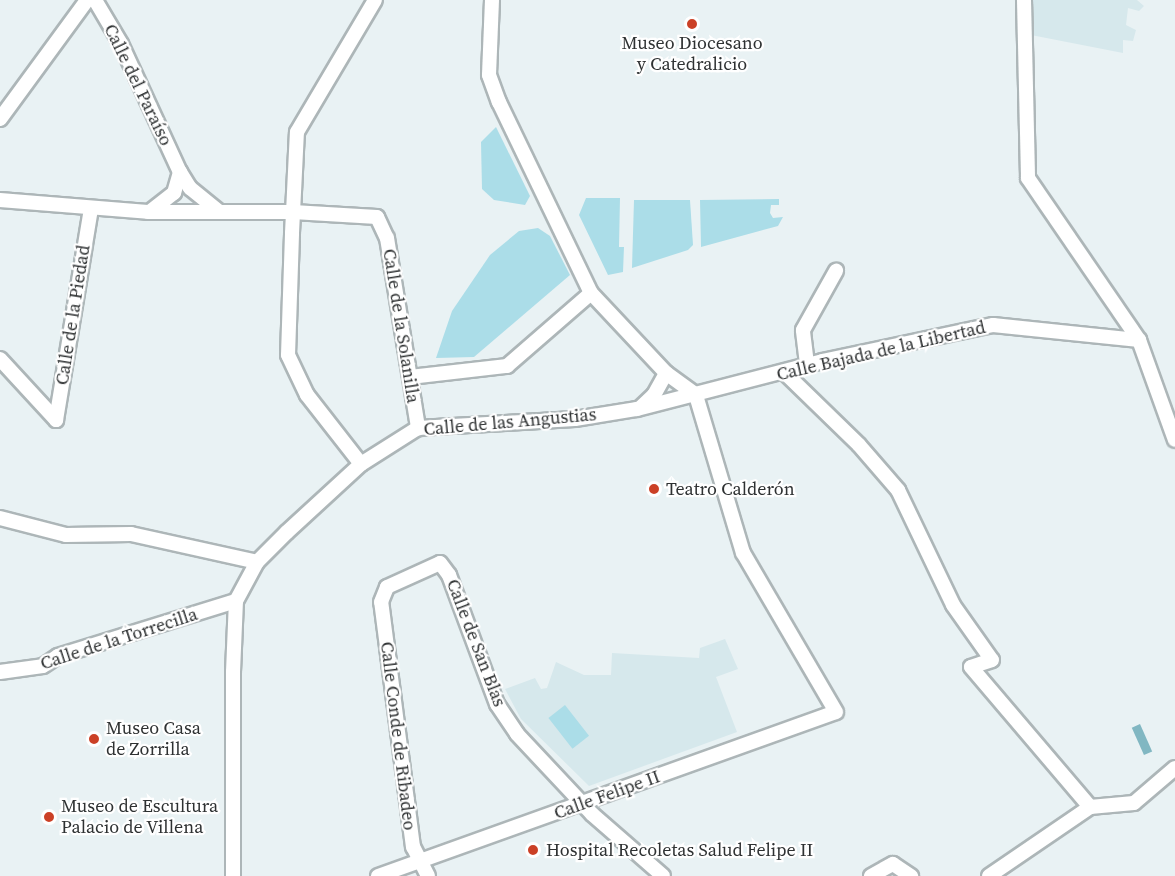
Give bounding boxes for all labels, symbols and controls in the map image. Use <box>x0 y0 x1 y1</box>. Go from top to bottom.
marker: Museo Diocesano y Catedralicio <box>685 17 699 31</box>
street label: Calle del Paraíso <box>99 21 177 149</box>
place label: Museo Diocesano y Catedralicio <box>621 33 763 76</box>
street label: Calle de la Piedad <box>51 243 95 387</box>
street label: Calle de la Solanilla <box>378 247 424 405</box>
street label: Calle Bajada de la Libertad <box>775 316 987 386</box>
street label: Calle de las Angustias <box>423 404 597 440</box>
place label: Teatro Calderón <box>666 478 795 500</box>
marker: Teatro Calderón <box>647 482 661 496</box>
street label: Calle de San Blas <box>442 576 510 710</box>
street label: Calle de la Torrecilla <box>38 603 200 675</box>
street label: Calle Conde de Ribadeo <box>376 640 420 832</box>
place label: Museo Casa de Zorrilla <box>106 718 201 760</box>
marker: Museo Casa de Zorrilla <box>87 732 101 746</box>
street label: Calle Felipe II <box>551 766 663 824</box>
place label: Museo de Escultura Palacio de Villena <box>61 796 218 838</box>
marker: Museo de Escultura Palacio de Villena <box>42 810 56 824</box>
place label: Hospital Recoletas Salud Felipe II <box>546 839 813 861</box>
marker: Hospital Recoletas Salud Felipe II <box>524 841 542 859</box>

